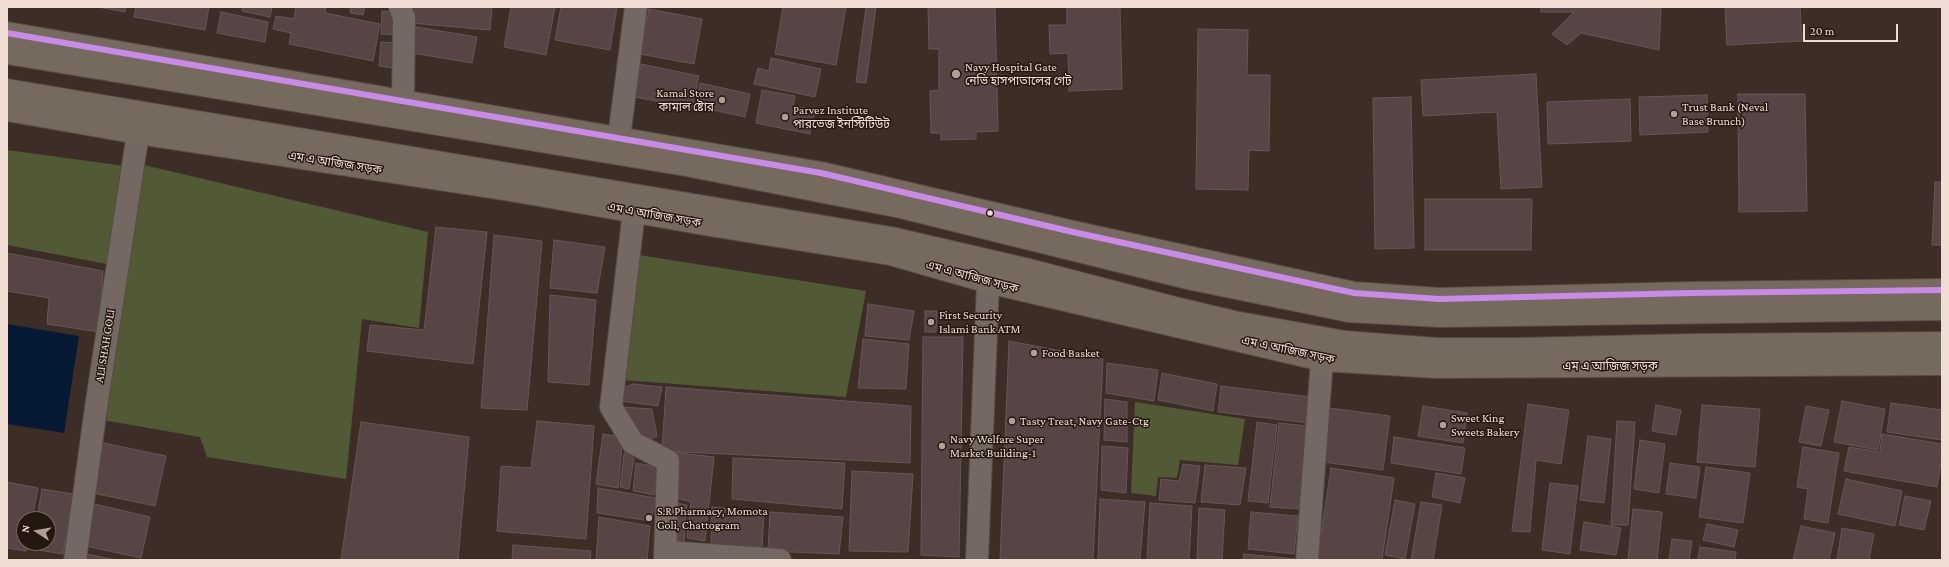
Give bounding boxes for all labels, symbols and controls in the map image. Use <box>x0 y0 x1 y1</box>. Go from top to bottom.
scale bar <box>1805 16 1900 42</box>
text: 20 m <box>1810 24 1834 38</box>
place label: Navy Hospital Gate নেভি হাসপাতালের গেট <box>965 60 1072 88</box>
marker: Navy Hospital Gate নেভি হাসপাতালের গেট <box>950 68 962 80</box>
place label: Kamal Store কামাল ষ্টোর <box>656 86 714 114</box>
marker: Kamal Store কামাল ষ্টোর <box>717 95 727 105</box>
place label: Trust Bank (Neval Base Brunch) <box>1682 100 1768 128</box>
place label: Parvez Institute পারভেজ ইনস্টিটিউট <box>793 103 890 131</box>
marker: Trust Bank (Neval Base Brunch) <box>1669 109 1679 119</box>
marker: Parvez Institute পারভেজ ইনস্টিটিউট <box>780 112 790 122</box>
street label: এম এ আজিজ সড়ক <box>287 148 383 178</box>
street label: এম এ আজিজ সড়ক <box>606 200 702 230</box>
unlabelled marker <box>985 208 995 218</box>
street label: এম এ আজিজ সড়ক <box>924 258 1020 296</box>
street label: ALI SHAH GOLI <box>92 308 118 384</box>
place label: First Security Islami Bank ATM <box>939 308 1021 336</box>
marker: First Security Islami Bank ATM <box>926 317 936 327</box>
street label: এম এ আজিজ সড়ক <box>1240 333 1336 367</box>
place label: Food Basket <box>1042 346 1100 360</box>
marker: Food Basket <box>1029 348 1039 358</box>
street label: এম এ আজিজ সড়ক <box>1562 359 1658 373</box>
place label: Sweet King Sweets Bakery <box>1451 411 1519 439</box>
place label: Tasty Treat, Navy Gate-Ctg <box>1020 414 1149 428</box>
marker: Tasty Treat, Navy Gate-Ctg <box>1007 416 1017 426</box>
marker: Sweet King Sweets Bakery <box>1438 420 1448 430</box>
place label: Navy Welfare Super Market Building-1 <box>950 432 1044 460</box>
marker: Navy Welfare Super Market Building-1 <box>937 441 947 451</box>
place label: S.R Pharmacy, Momota Goli, Chattogram <box>657 504 768 532</box>
north arrow <box>16 511 56 551</box>
marker: S.R Pharmacy, Momota Goli, Chattogram <box>644 513 654 523</box>
text: N <box>19 524 32 534</box>

